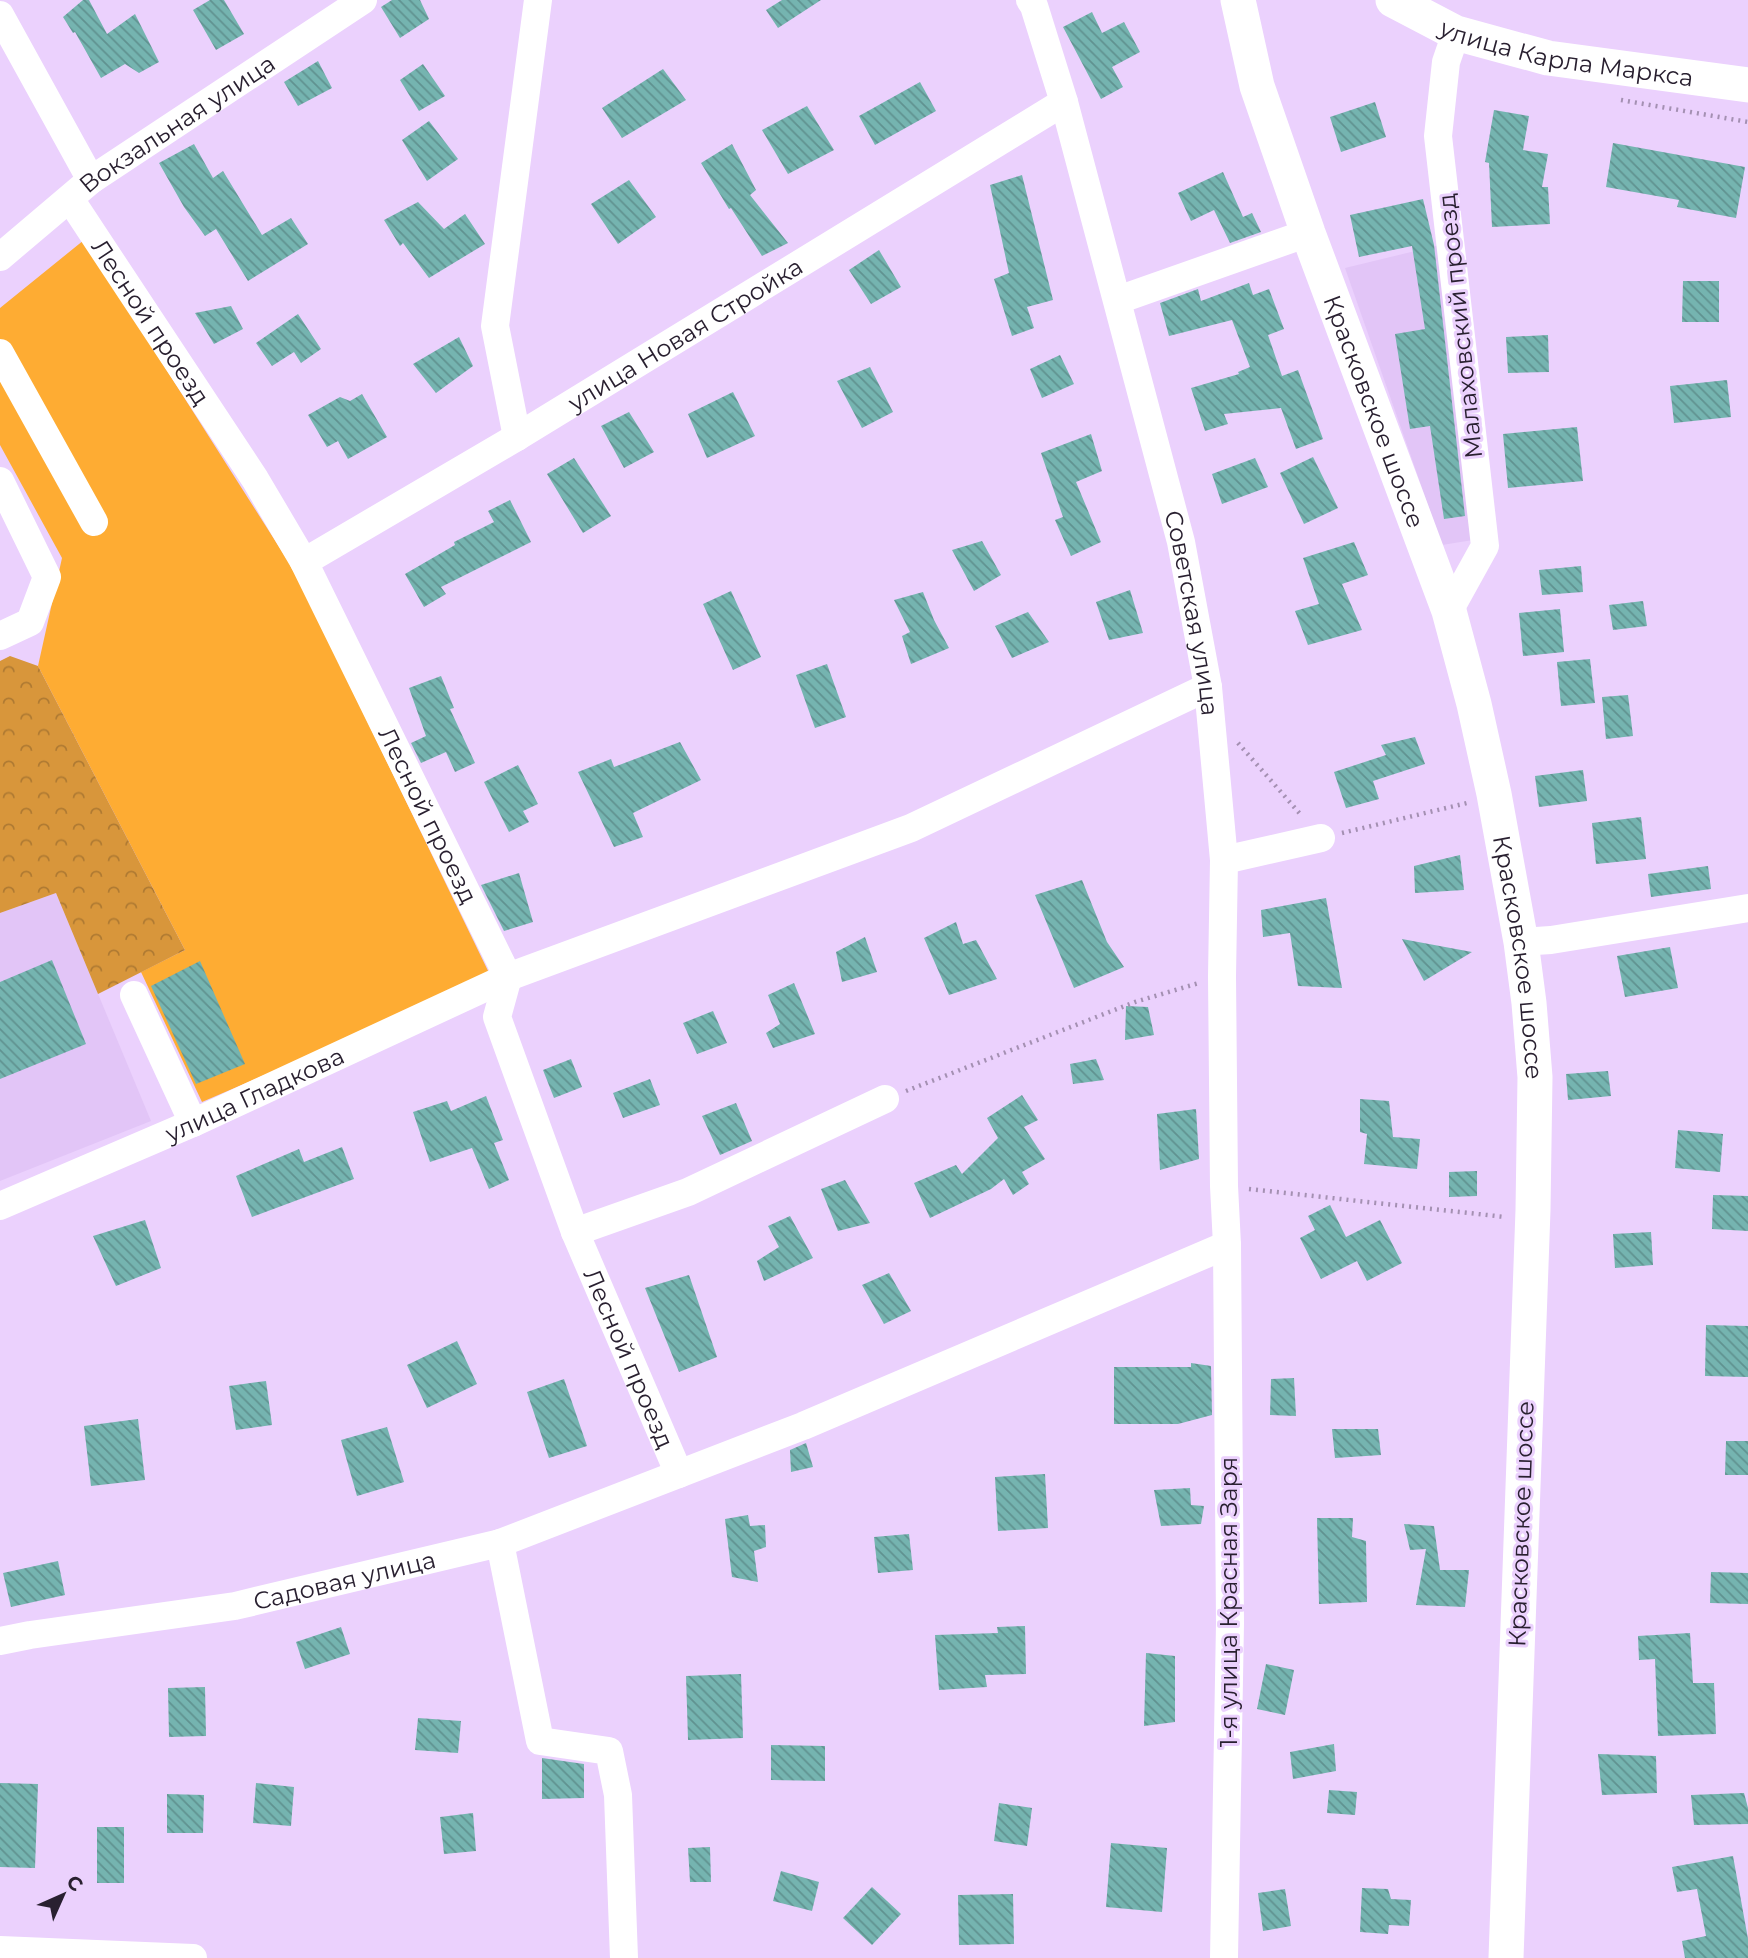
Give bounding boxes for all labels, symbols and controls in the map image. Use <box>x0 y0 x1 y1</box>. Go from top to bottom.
street label: улица Карла Маркса <box>1434 12 1695 92</box>
street label: Вокзальная улица <box>73 48 280 199</box>
street label: Малаховский проезд <box>1432 192 1488 460</box>
street label: Лесной проезд <box>86 233 216 410</box>
street label: улица Новая Стройка <box>562 251 808 417</box>
street label: Красковское шоссе <box>1318 291 1431 532</box>
street label: Советская улица <box>1159 507 1225 717</box>
street label: Лесной проезд <box>373 722 484 908</box>
street label: Красковское шоссе <box>1487 833 1550 1081</box>
street label: улица Гладкова <box>160 1041 348 1148</box>
street label: Лесной проезд <box>578 1264 681 1452</box>
street label: Красковское шоссе <box>1502 1400 1540 1648</box>
street label: 1-я улица Красная Заря <box>1214 1457 1243 1747</box>
street label: Садовая улица <box>250 1544 438 1616</box>
north arrow <box>28 1860 98 1930</box>
text: С <box>62 1870 88 1896</box>

